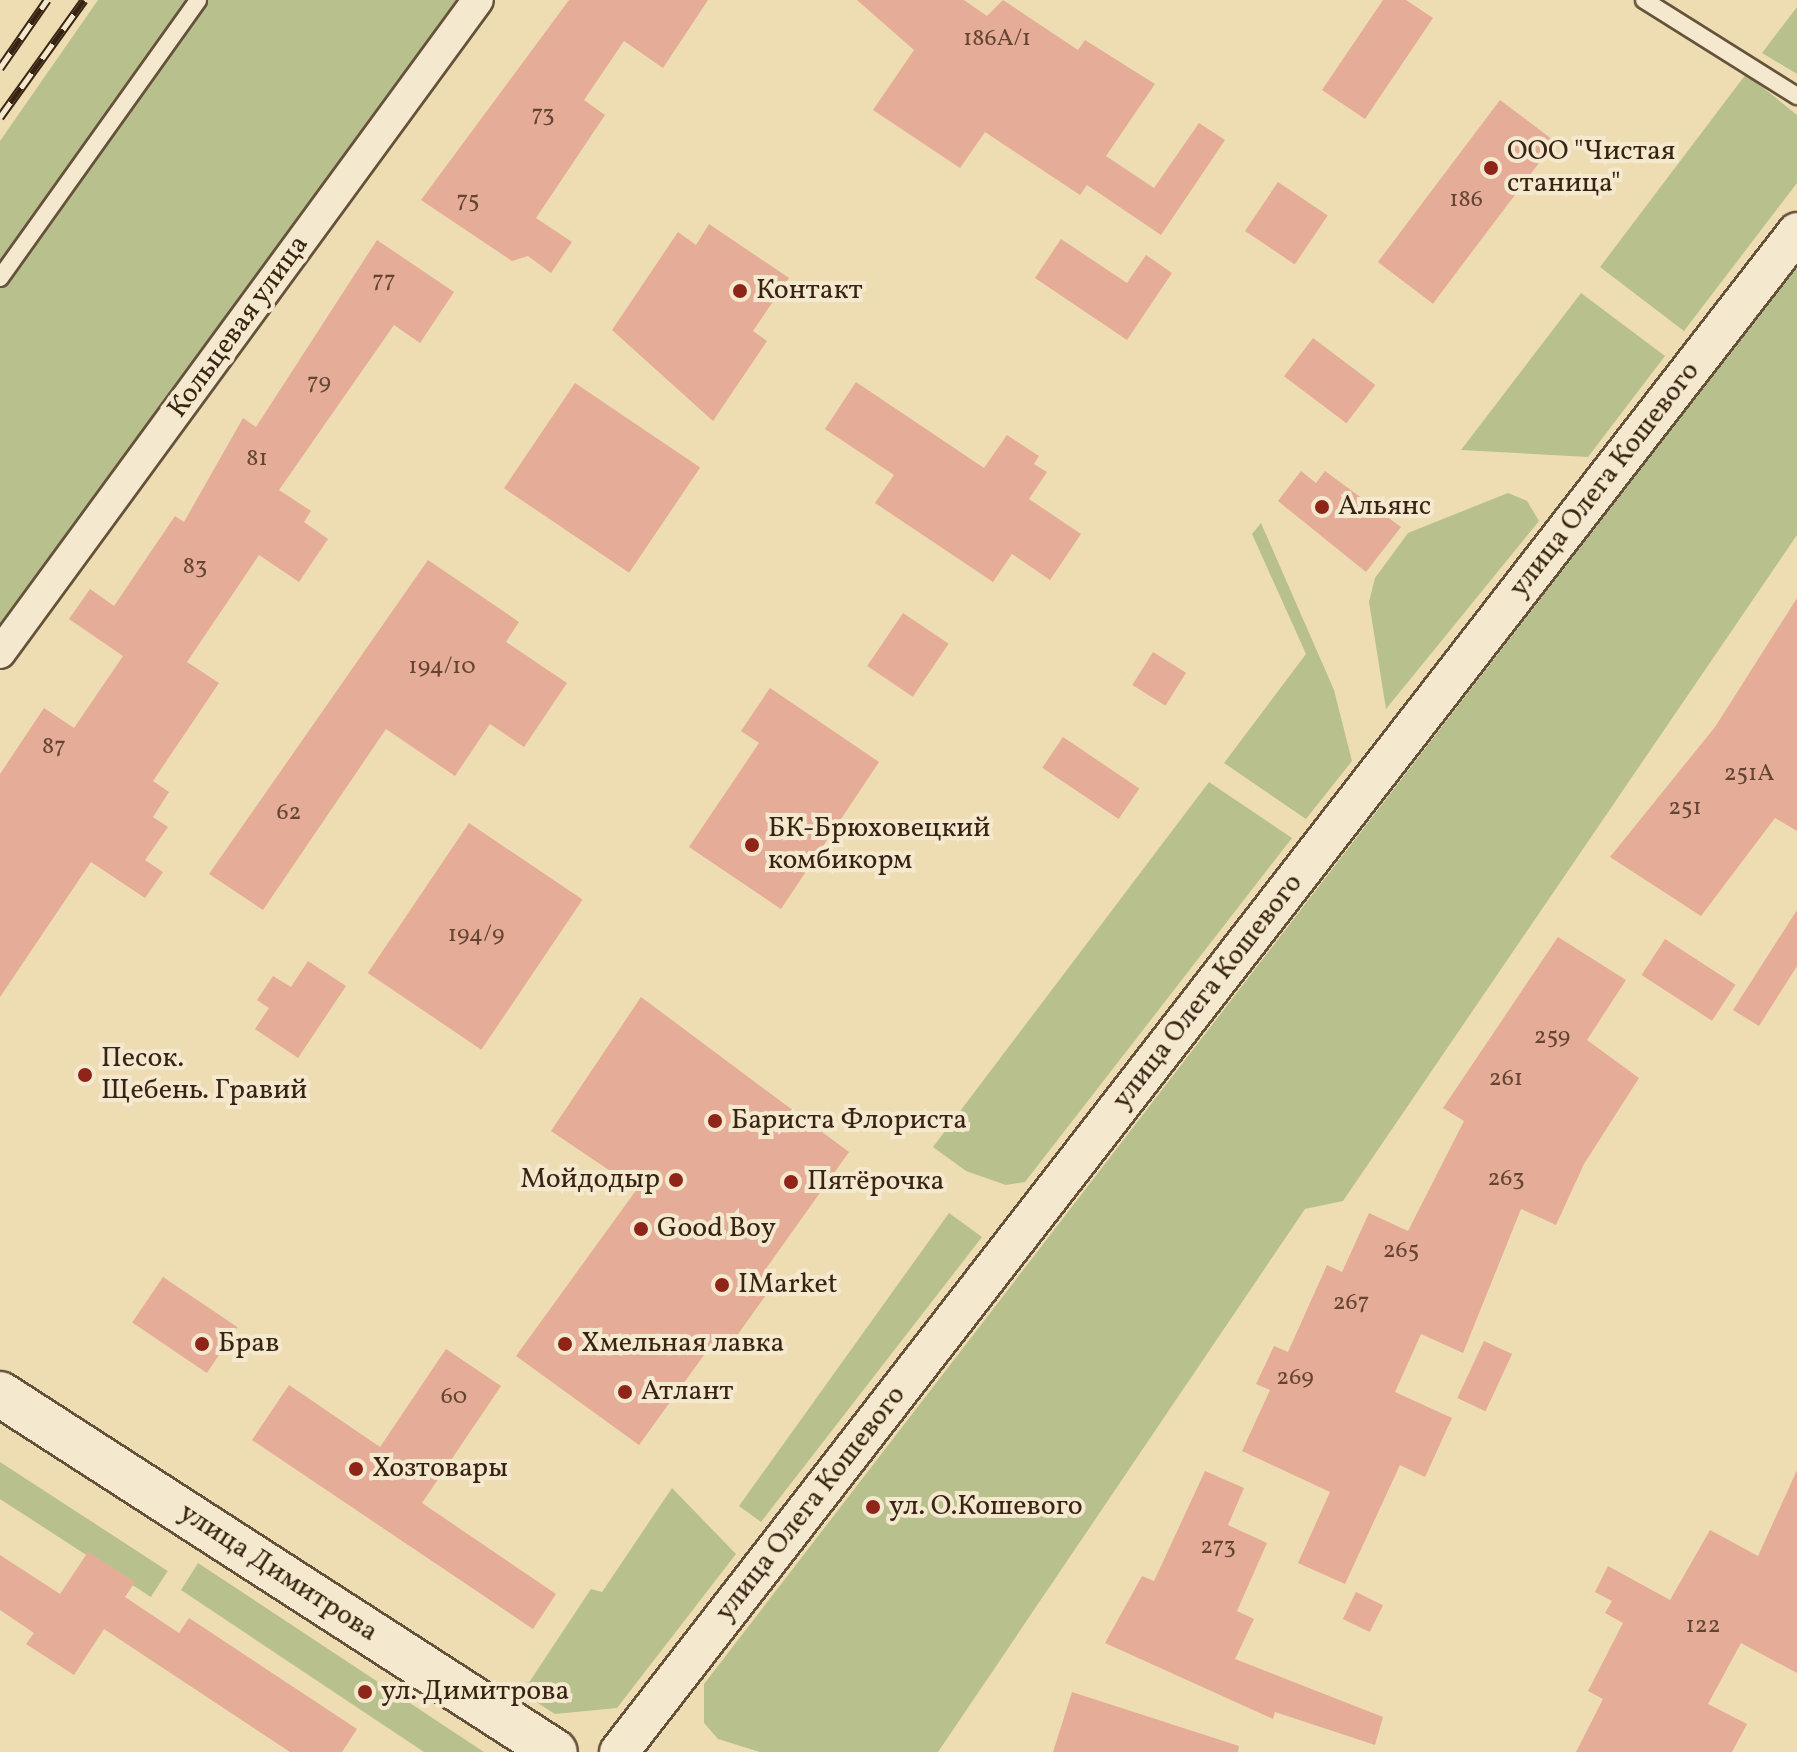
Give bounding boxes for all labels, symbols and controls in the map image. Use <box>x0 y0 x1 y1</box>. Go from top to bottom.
house number: 186А/1 <box>963 26 1031 54</box>
house number: 73 <box>531 102 555 130</box>
place label: ООО "Чистая станица" <box>1507 135 1675 201</box>
marker: ООО "Чистая станица" <box>1482 159 1500 177</box>
house number: 186 <box>1449 187 1483 215</box>
house number: 75 <box>456 188 480 216</box>
street label: Кольцевая улица <box>161 229 317 425</box>
house number: 77 <box>372 268 396 296</box>
place label: Контакт <box>756 274 863 308</box>
marker: Контакт <box>731 282 749 300</box>
street label: улица Олега Кошевого <box>1503 356 1707 604</box>
house number: 79 <box>307 370 331 398</box>
house number: 81 <box>246 446 268 474</box>
place label: Альянс <box>1338 490 1431 524</box>
marker: Альянс <box>1313 498 1331 516</box>
house number: 83 <box>183 554 207 582</box>
house number: 194/10 <box>408 654 476 682</box>
house number: 87 <box>42 734 66 762</box>
house number: 251А <box>1724 761 1774 789</box>
house number: 251 <box>1668 795 1702 823</box>
house number: 62 <box>276 800 302 828</box>
place label: БК-Брюховецкий комбикорм <box>768 812 990 878</box>
marker: БК-Брюховецкий комбикорм <box>743 836 761 854</box>
street label: улица Олега Кошевого <box>1106 868 1310 1116</box>
house number: 194/9 <box>448 922 504 950</box>
house number: 259 <box>1534 1024 1570 1052</box>
place label: Песок. Щебень. Гравий <box>101 1042 307 1108</box>
marker: Песок. Щебень. Гравий <box>76 1066 94 1084</box>
house number: 261 <box>1489 1066 1523 1094</box>
place label: Бариста Флориста <box>731 1104 967 1138</box>
marker: Бариста Флориста <box>706 1112 724 1130</box>
place label: Мойдодыр <box>520 1163 660 1197</box>
place label: Пятёрочка <box>807 1165 944 1199</box>
house number: 263 <box>1487 1166 1525 1194</box>
marker: Мойдодыр <box>667 1171 685 1189</box>
marker: Пятёрочка <box>782 1173 800 1191</box>
place label: Good Boy <box>657 1212 776 1246</box>
marker: Good Boy <box>632 1220 650 1238</box>
house number: 265 <box>1383 1238 1419 1266</box>
place label: IMarket <box>738 1268 838 1302</box>
marker: IMarket <box>713 1276 731 1294</box>
house number: 267 <box>1333 1290 1369 1318</box>
place label: Брав <box>218 1327 279 1361</box>
place label: Хмельная лавка <box>581 1327 784 1361</box>
marker: Брав <box>193 1335 211 1353</box>
marker: Хмельная лавка <box>556 1335 574 1353</box>
house number: 269 <box>1276 1365 1314 1393</box>
place label: Атлант <box>641 1375 733 1409</box>
street label: улица Олега Кошевого <box>709 1380 913 1628</box>
marker: Атлант <box>616 1383 634 1401</box>
house number: 60 <box>441 1384 467 1412</box>
place label: Хозтовары <box>372 1452 508 1486</box>
marker: Хозтовары <box>347 1460 365 1478</box>
place label: ул. О.Кошевого <box>889 1490 1083 1524</box>
street label: улица Димитрова <box>172 1496 384 1650</box>
marker: ул. О.Кошевого <box>864 1498 882 1516</box>
house number: 273 <box>1200 1534 1236 1562</box>
house number: 122 <box>1685 1613 1721 1641</box>
place label: ул. Димитрова <box>381 1675 569 1709</box>
marker: ул. Димитрова <box>356 1683 374 1701</box>

